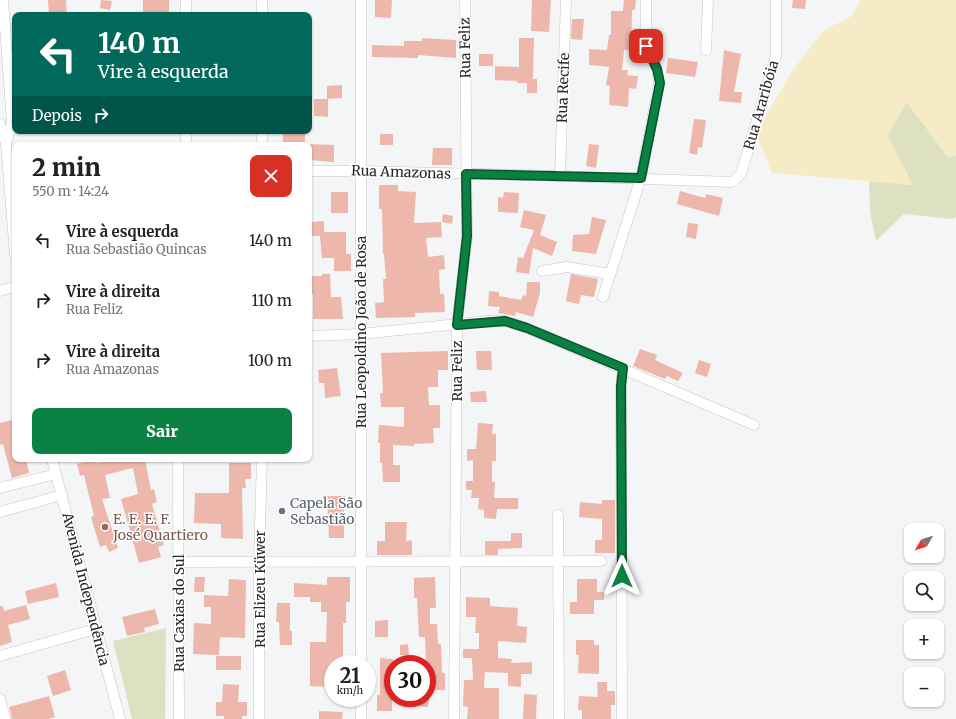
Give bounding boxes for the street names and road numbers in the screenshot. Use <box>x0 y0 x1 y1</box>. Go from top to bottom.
street label: Rua Feliz <box>455 17 475 79</box>
street label: Rua Recife <box>553 53 573 123</box>
street label: Rua Araribóia <box>740 58 783 152</box>
street label: Rua Amazonas <box>351 161 451 183</box>
street label: Rua Leopoldino João de Rosa <box>352 235 370 428</box>
street label: Rua Feliz <box>448 340 466 401</box>
street label: Avenida Independência <box>58 510 114 668</box>
street label: Rua Elizeu Küwer <box>251 530 269 648</box>
street label: Rua Caxias do Sul <box>170 553 188 672</box>

